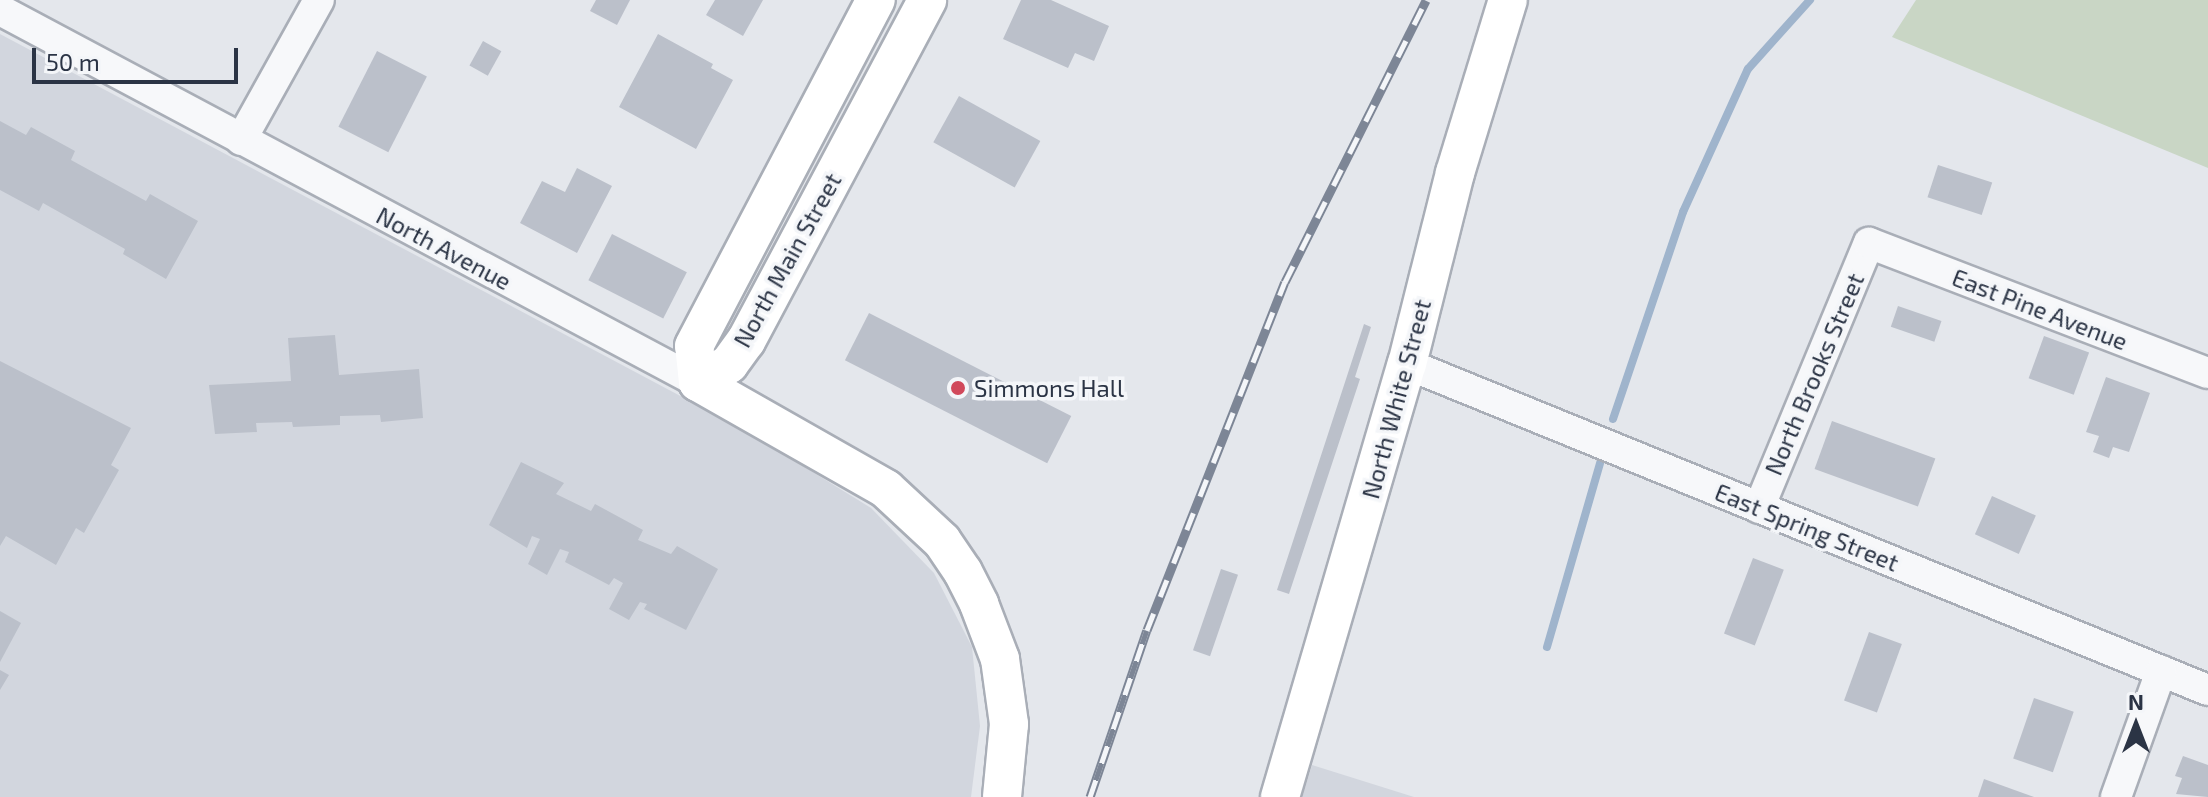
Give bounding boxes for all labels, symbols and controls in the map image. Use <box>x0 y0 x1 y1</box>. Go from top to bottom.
scale bar <box>36 32 242 82</box>
text: 50 m <box>46 47 100 76</box>
street label: North Main Street <box>727 168 847 352</box>
street label: North Avenue <box>371 200 517 296</box>
street label: East Pine Avenue <box>1948 262 2132 356</box>
street label: North Brooks Street <box>1758 269 1870 479</box>
street label: North White Street <box>1356 296 1436 502</box>
place label: Simmons Hall <box>974 374 1124 402</box>
marker: Simmons Hall <box>949 379 967 397</box>
street label: East Spring Street <box>1711 477 1903 577</box>
north arrow <box>2096 685 2176 765</box>
text: N <box>2128 688 2144 714</box>

